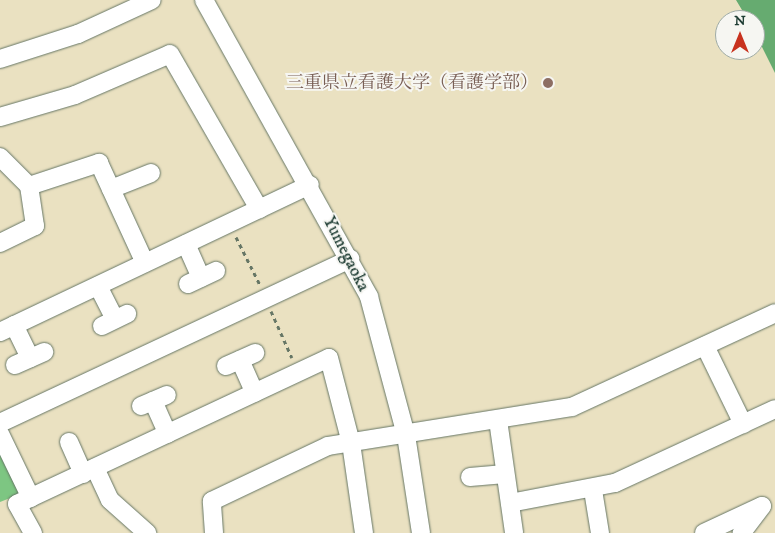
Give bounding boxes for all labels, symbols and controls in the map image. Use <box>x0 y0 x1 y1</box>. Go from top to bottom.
north arrow <box>715 10 765 60</box>
text: N <box>734 12 746 30</box>
place label: 三重県立看護大学（看護学部） <box>286 72 538 94</box>
marker: 三重県立看護大学（看護学部） <box>542 77 554 89</box>
street label: Yumegaoka <box>318 213 374 295</box>

